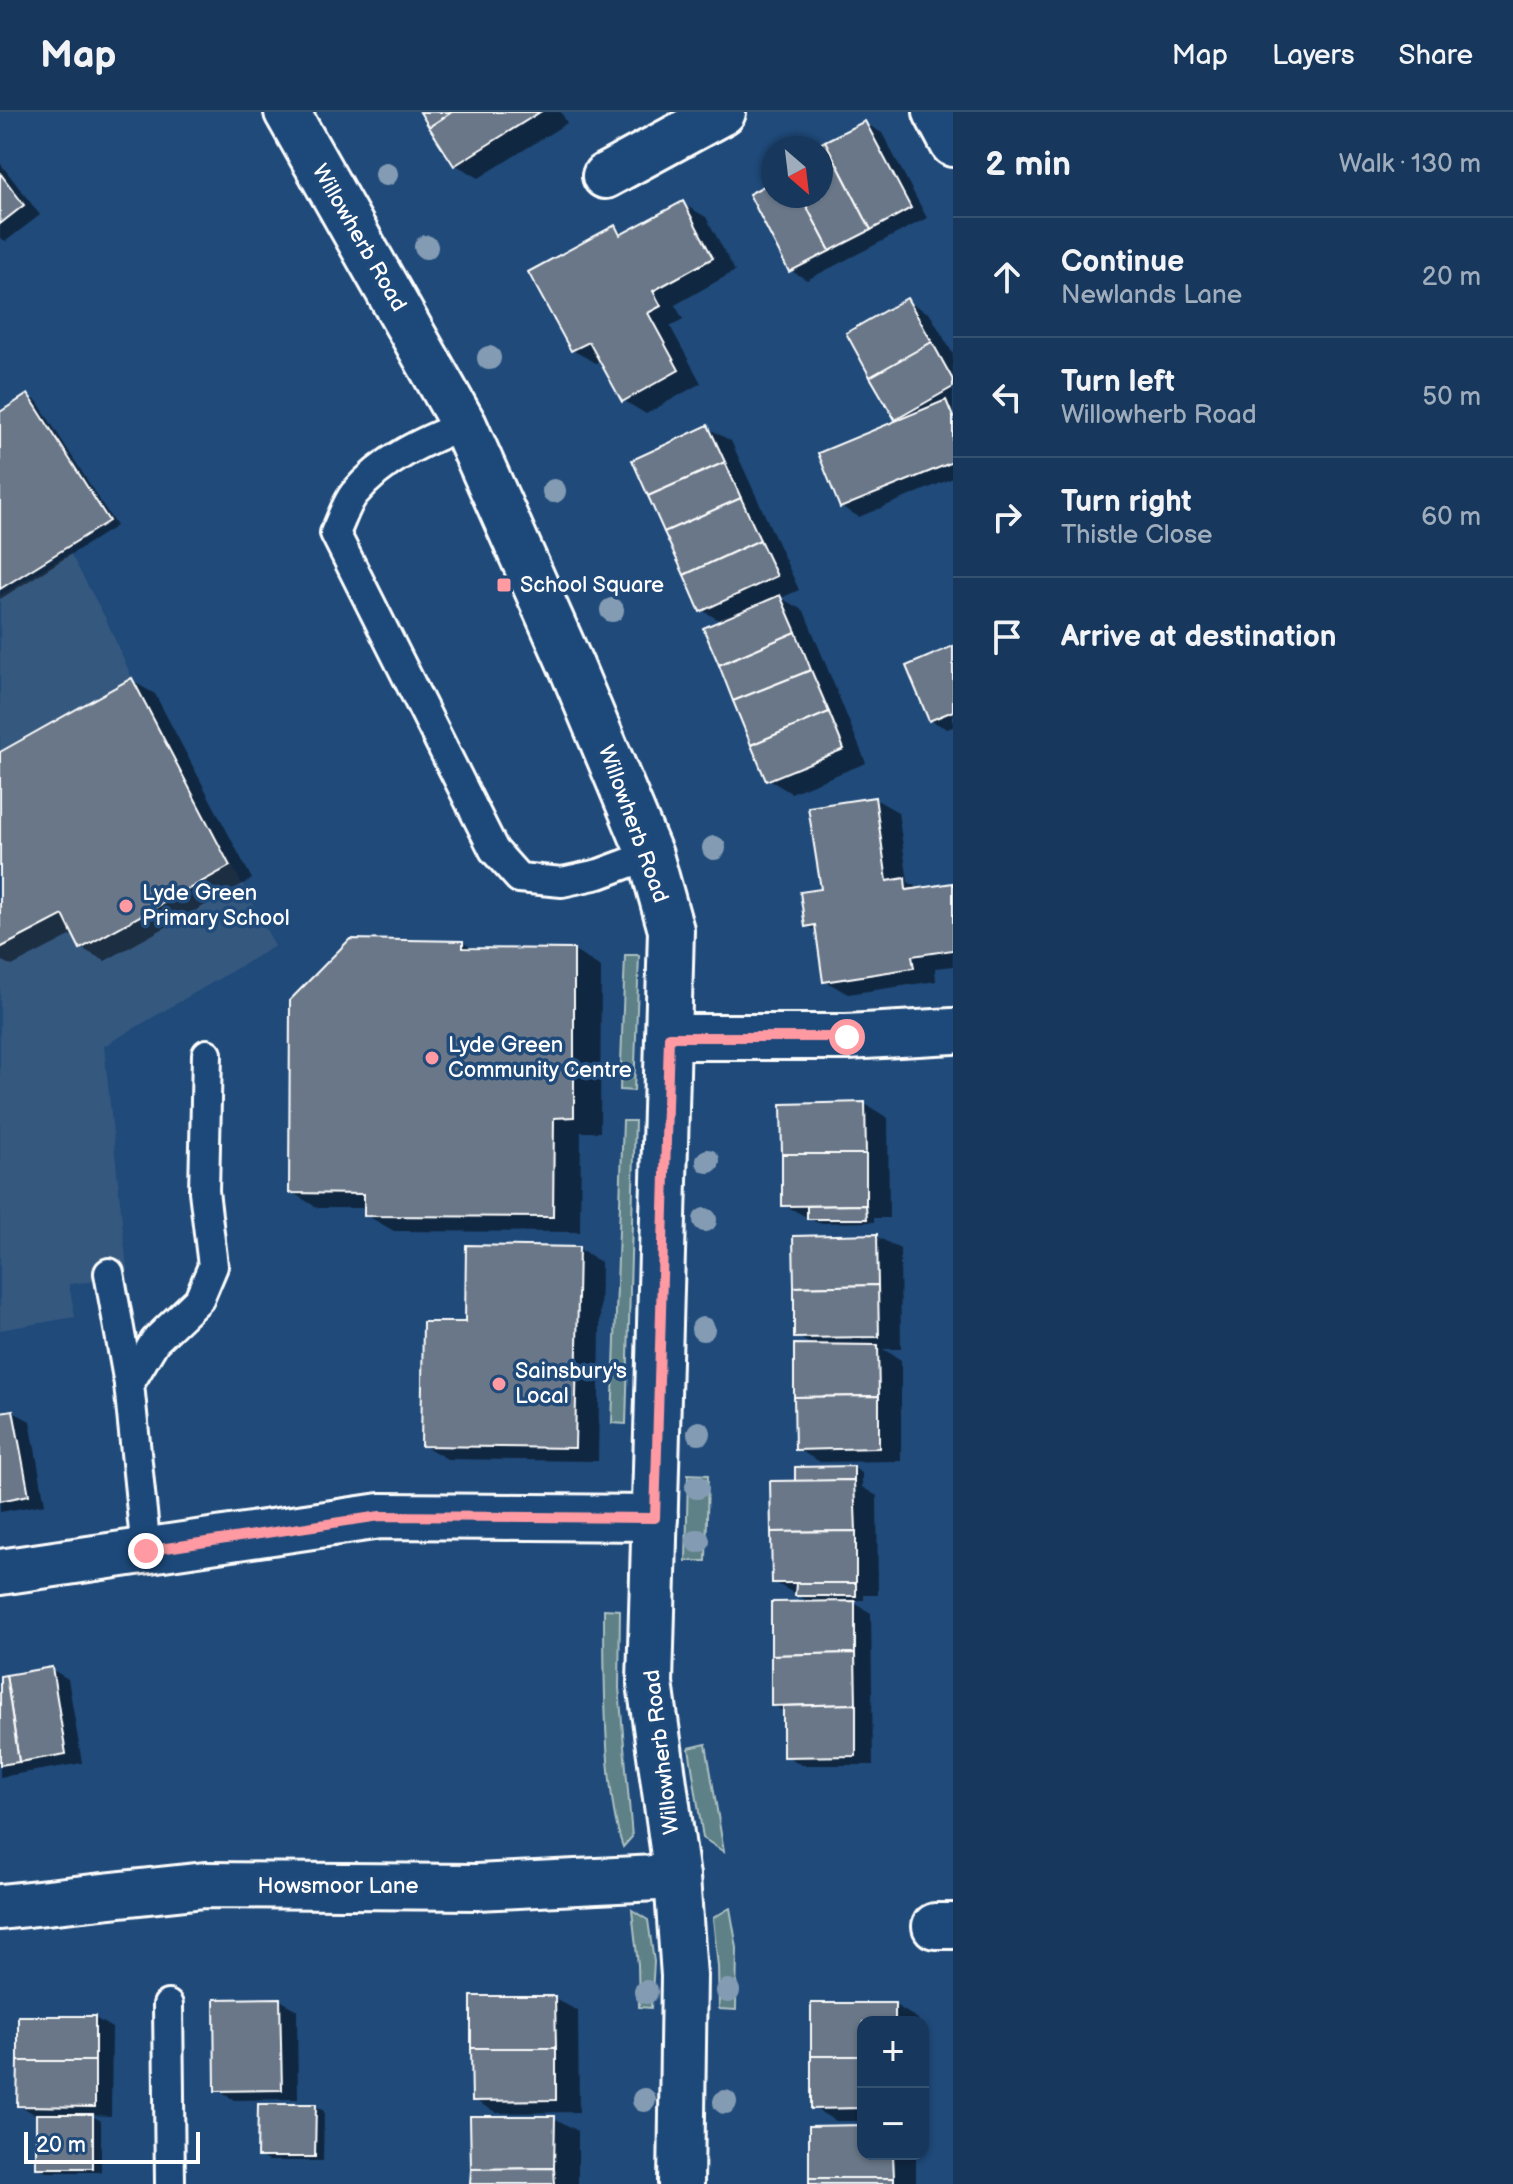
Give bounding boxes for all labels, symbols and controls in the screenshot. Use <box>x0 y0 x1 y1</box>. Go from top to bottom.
text: Map <box>40 33 116 78</box>
text: Map <box>1172 39 1228 72</box>
text: Layers <box>1272 39 1355 72</box>
text: Share <box>1399 39 1473 72</box>
north arrow <box>761 136 833 208</box>
text: 2 min <box>985 144 1071 185</box>
text: Walk · 130 m <box>1339 149 1481 180</box>
street label: Willowherb Road <box>306 160 412 316</box>
text: Continue <box>1061 244 1184 280</box>
icon: ahead <box>985 255 1029 299</box>
text: 20 m <box>1422 262 1481 293</box>
text: Newlands Lane <box>1061 280 1242 311</box>
text: Turn left <box>1061 364 1175 400</box>
icon: left <box>985 375 1029 419</box>
text: 50 m <box>1422 382 1481 413</box>
text: Willowherb Road <box>1061 400 1257 431</box>
text: Turn right <box>1061 484 1192 520</box>
icon: right <box>985 495 1029 539</box>
text: 60 m <box>1421 502 1481 533</box>
text: Thistle Close <box>1061 520 1212 551</box>
place label: School Square <box>520 572 664 599</box>
marker: School Square <box>495 576 513 594</box>
icon: arrive <box>985 615 1029 659</box>
text: Arrive at destination <box>1061 619 1337 655</box>
street label: Willowherb Road <box>592 742 674 906</box>
place label: Lyde Green Primary School <box>142 880 290 932</box>
marker: Lyde Green Primary School <box>117 897 135 915</box>
route start <box>829 1019 865 1055</box>
place label: Lyde Green Community Centre <box>448 1032 632 1084</box>
marker: Lyde Green Community Centre <box>423 1049 441 1067</box>
place label: Sainsbury's Local <box>515 1358 627 1410</box>
marker: Sainsbury's Local <box>490 1375 508 1393</box>
route end <box>128 1533 164 1569</box>
street label: Willowherb Road <box>639 1668 685 1836</box>
street label: Howsmoor Lane <box>257 1873 419 1900</box>
map controls <box>857 2016 929 2160</box>
button: + <box>857 2016 929 2088</box>
button: − <box>857 2088 929 2160</box>
scale bar <box>24 2128 200 2164</box>
text: 20 m <box>36 2132 86 2159</box>

